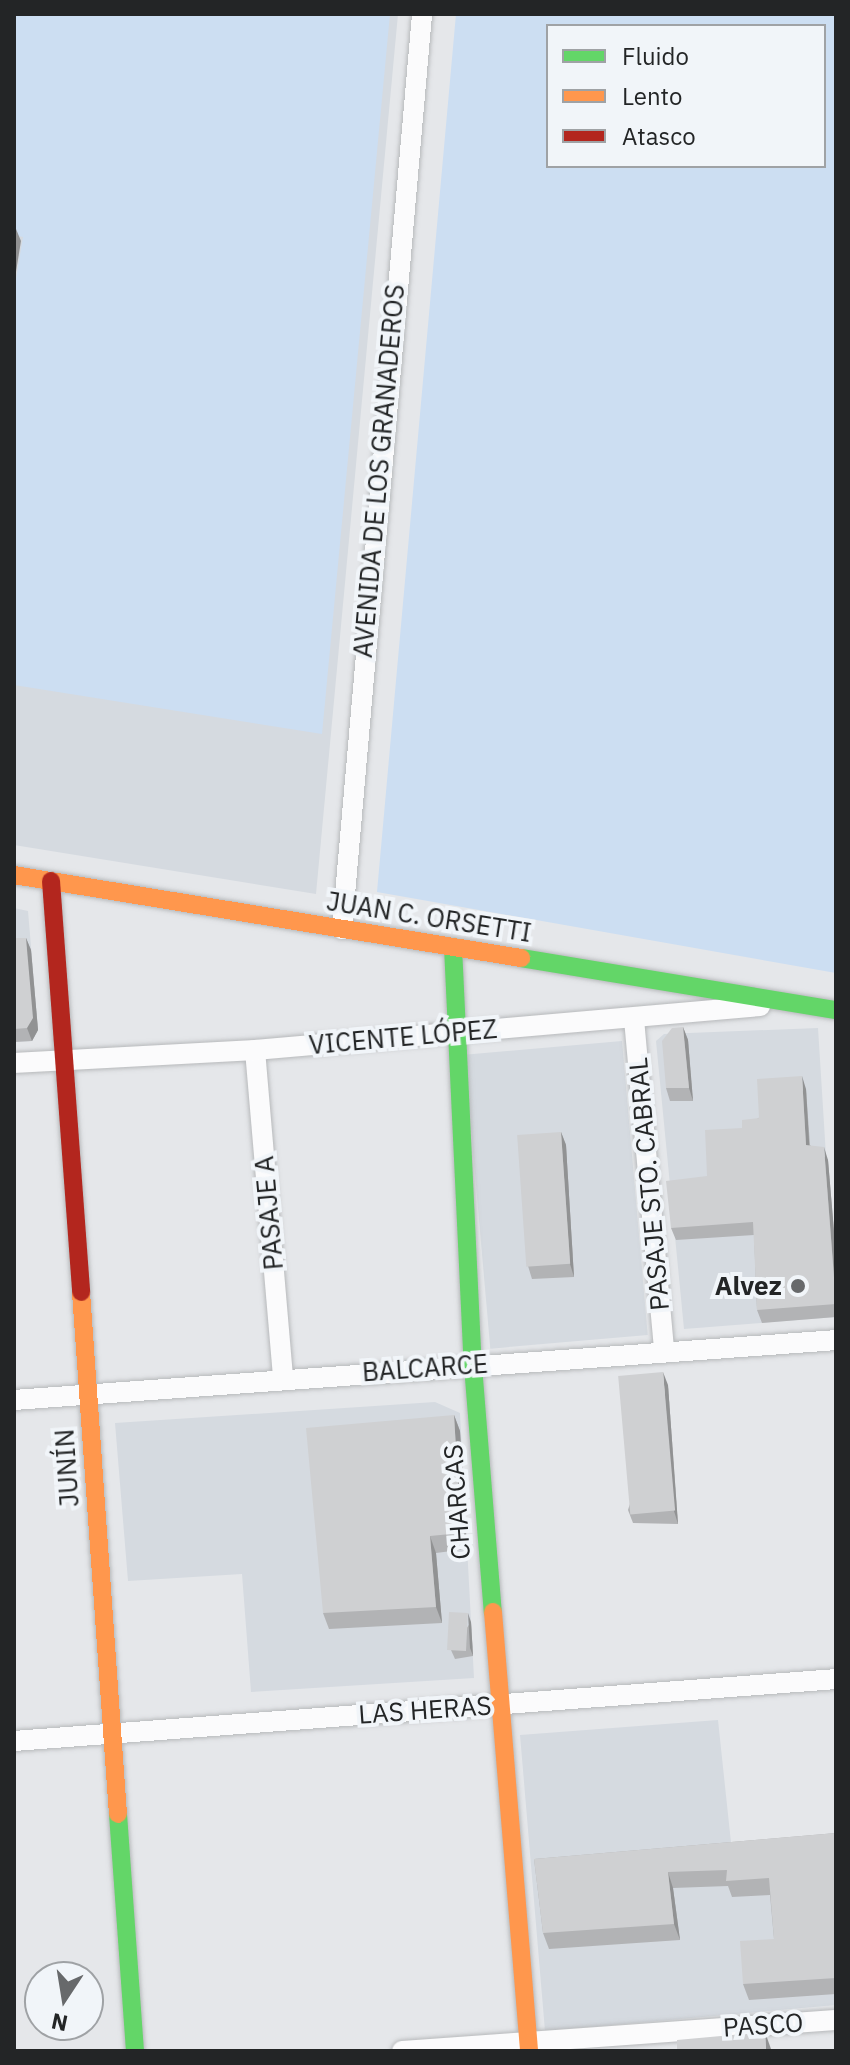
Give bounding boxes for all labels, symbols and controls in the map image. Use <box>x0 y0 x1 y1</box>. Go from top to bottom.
legend <box>546 24 826 168</box>
text: Fluido <box>622 40 689 72</box>
text: Lento <box>622 80 682 112</box>
text: Atasco <box>622 120 696 152</box>
street label: AVENIDA DE LOS GRANADEROS <box>347 283 411 659</box>
street label: JUAN C. ORSETTI <box>324 885 534 949</box>
street label: VICENTE LÓPEZ <box>308 1013 498 1061</box>
street label: PASAJE STO. CABRAL <box>622 1056 676 1312</box>
street label: PASAJE A <box>248 1155 290 1271</box>
place label: Alvez <box>715 1270 782 1302</box>
marker: Alvez <box>789 1277 807 1295</box>
street label: BALCARCE <box>361 1348 489 1388</box>
street label: JUNÍN <box>49 1428 85 1508</box>
street label: CHARCAS <box>437 1443 477 1561</box>
street label: LAS HERAS <box>357 1690 493 1730</box>
north arrow <box>24 1961 104 2041</box>
text: N <box>49 2007 70 2039</box>
street label: PASCO <box>722 2007 804 2043</box>

